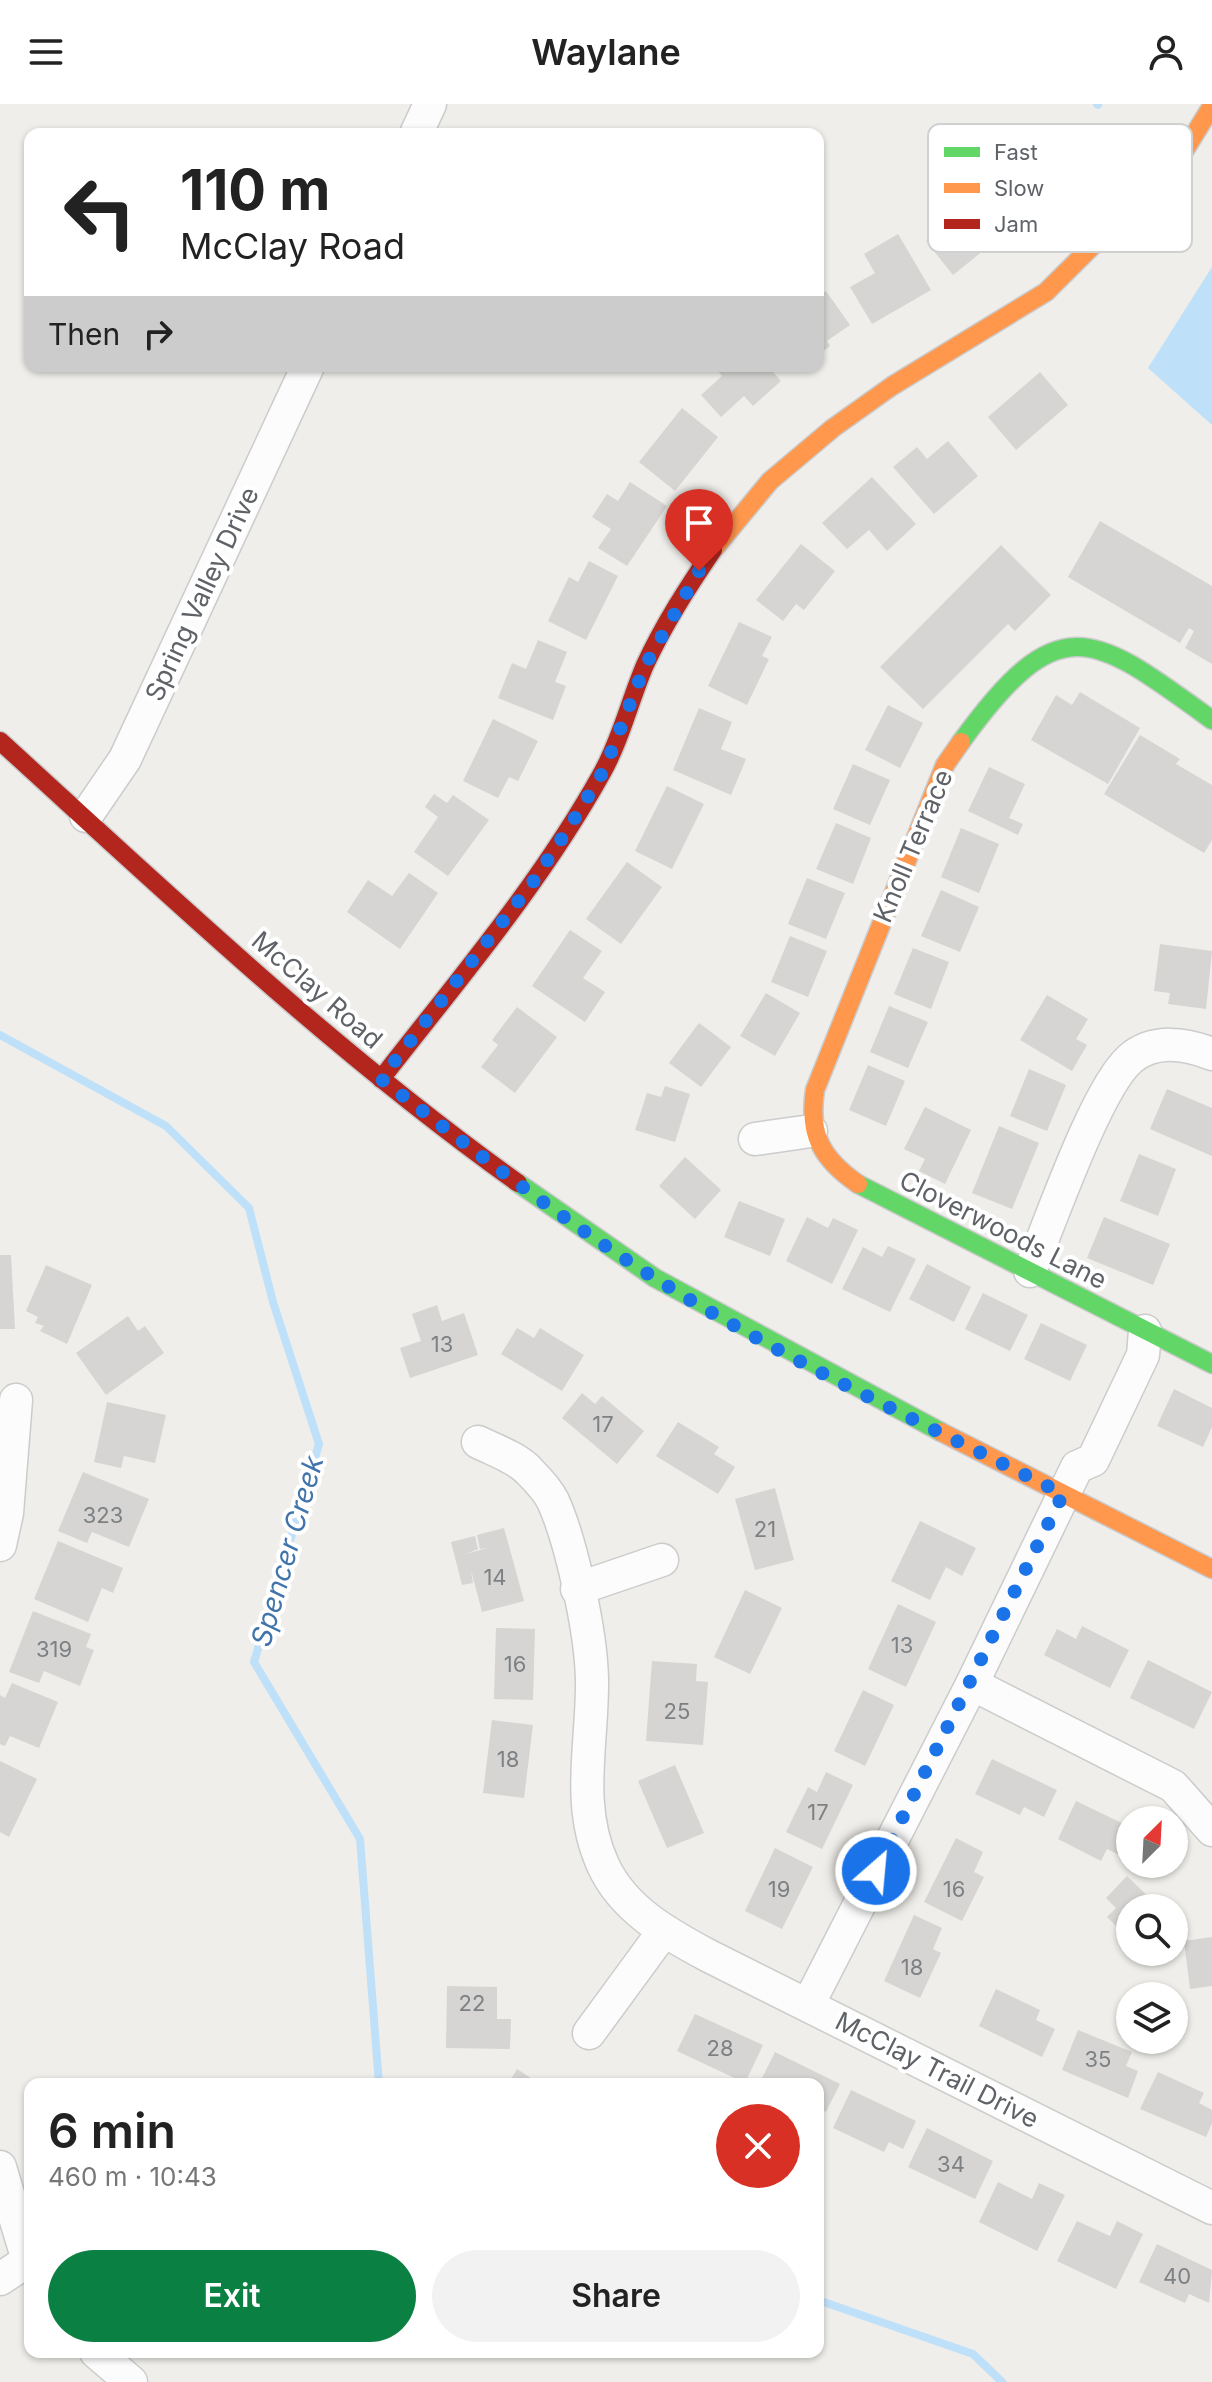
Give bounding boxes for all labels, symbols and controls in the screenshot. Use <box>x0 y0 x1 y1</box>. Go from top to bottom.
icon: menu <box>24 30 68 74</box>
text: Waylane <box>531 30 681 74</box>
icon: person <box>1144 30 1188 74</box>
legend <box>928 124 1192 252</box>
text: Fast <box>994 139 1038 165</box>
text: 110 m <box>180 156 330 224</box>
icon: left <box>48 160 152 264</box>
text: Slow <box>994 175 1044 201</box>
text: Jam <box>994 211 1038 237</box>
text: McClay Road <box>180 224 405 268</box>
icon: right <box>136 312 180 356</box>
text: Then <box>48 316 120 352</box>
street label: Spring Valley Drive <box>138 482 265 706</box>
pin <box>665 489 733 571</box>
icon: arrive <box>677 501 721 545</box>
street label: Knoll Terrace <box>866 765 959 927</box>
street label: McClay Road <box>246 925 389 1055</box>
street label: Cloverwoods Lane <box>894 1164 1112 1295</box>
house number: 13 <box>431 1331 453 1357</box>
house number: 17 <box>592 1411 614 1437</box>
water label: Spencer Creek <box>244 1451 331 1650</box>
house number: 323 <box>83 1502 123 1528</box>
house number: 21 <box>754 1516 776 1542</box>
house number: 14 <box>483 1564 507 1590</box>
house number: 13 <box>891 1632 913 1658</box>
house number: 319 <box>36 1636 72 1662</box>
house number: 16 <box>504 1651 526 1677</box>
house number: 25 <box>664 1698 690 1724</box>
house number: 18 <box>497 1746 519 1772</box>
house number: 17 <box>807 1799 829 1825</box>
north arrow <box>1116 1806 1188 1878</box>
map controls <box>1116 1806 1188 2054</box>
position arrow <box>834 1829 918 1913</box>
house number: 19 <box>768 1876 790 1902</box>
house number: 16 <box>943 1876 965 1902</box>
button: search <box>1116 1894 1188 1966</box>
house number: 18 <box>901 1954 923 1980</box>
button: layers <box>1116 1982 1188 2054</box>
house number: 22 <box>459 1990 485 2016</box>
street label: McClay Trail Drive <box>830 2005 1044 2134</box>
house number: 28 <box>706 2035 734 2061</box>
house number: 35 <box>1085 2046 1111 2072</box>
text: 6 min <box>48 2101 176 2160</box>
button: close <box>716 2104 800 2188</box>
house number: 34 <box>937 2151 965 2177</box>
text: 460 m · 10:43 <box>48 2161 217 2192</box>
button: Exit <box>48 2250 416 2342</box>
button: Share <box>432 2250 800 2342</box>
house number: 40 <box>1163 2263 1191 2289</box>

